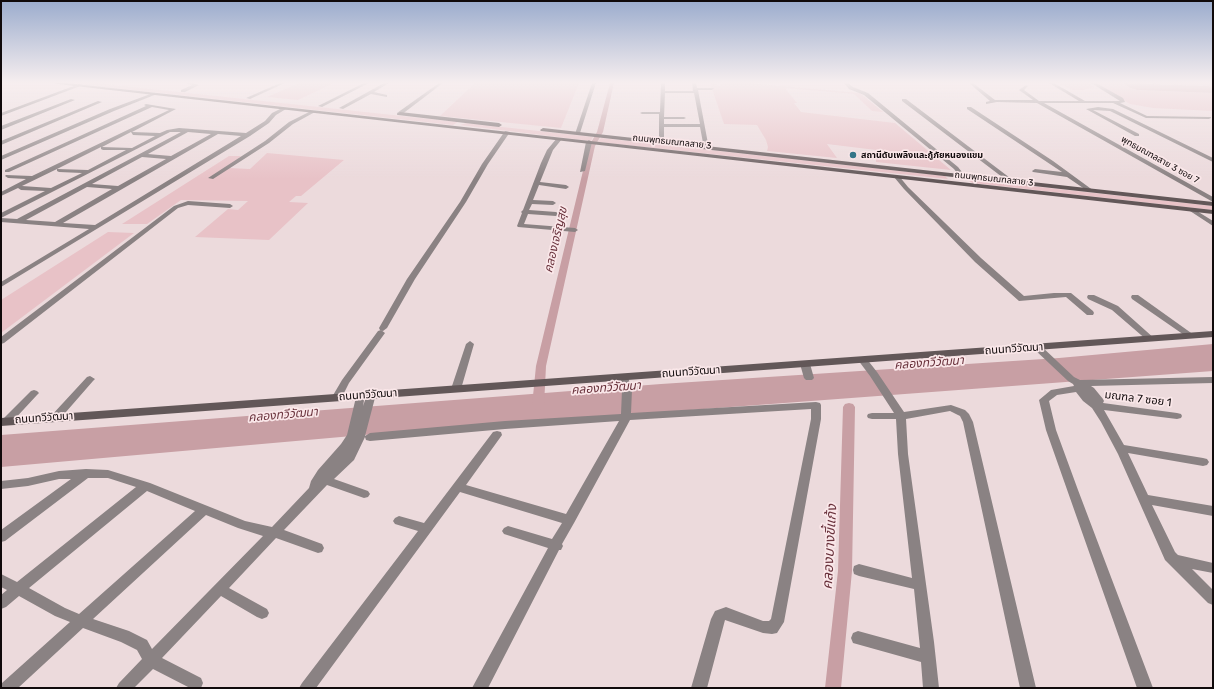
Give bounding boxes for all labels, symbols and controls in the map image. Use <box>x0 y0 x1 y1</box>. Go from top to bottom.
street label: ถนนพุทธมณฑลสาย 3 <box>632 132 712 152</box>
street label: พุทธมณฑลสาย 3 ซอย 7 <box>1119 134 1201 186</box>
marker: สถานีดับเพลิงและกู้ภัยหนองแขม <box>848 150 858 160</box>
place label: สถานีดับเพลิงและกู้ภัยหนองแขม <box>861 150 983 160</box>
street label: ถนนพุทธมณฑลสาย 3 <box>954 169 1034 189</box>
water label: คลองเจริญสุข <box>541 206 571 274</box>
street label: ถนนทวีวัฒนา <box>984 340 1044 358</box>
water label: คลองทวีวัฒนา <box>894 353 964 373</box>
street label: ถนนทวีวัฒนา <box>661 363 721 381</box>
water label: คลองทวีวัฒนา <box>571 378 641 398</box>
street label: ถนนทวีวัฒนา <box>338 386 398 404</box>
street label: มณฑล 7 ซอย 1 <box>1104 388 1172 410</box>
water label: คลองทวีวัฒนา <box>248 405 318 425</box>
street label: ถนนทวีวัฒนา <box>14 409 74 427</box>
water label: คลองบางขี้แก้ง <box>819 504 841 590</box>

